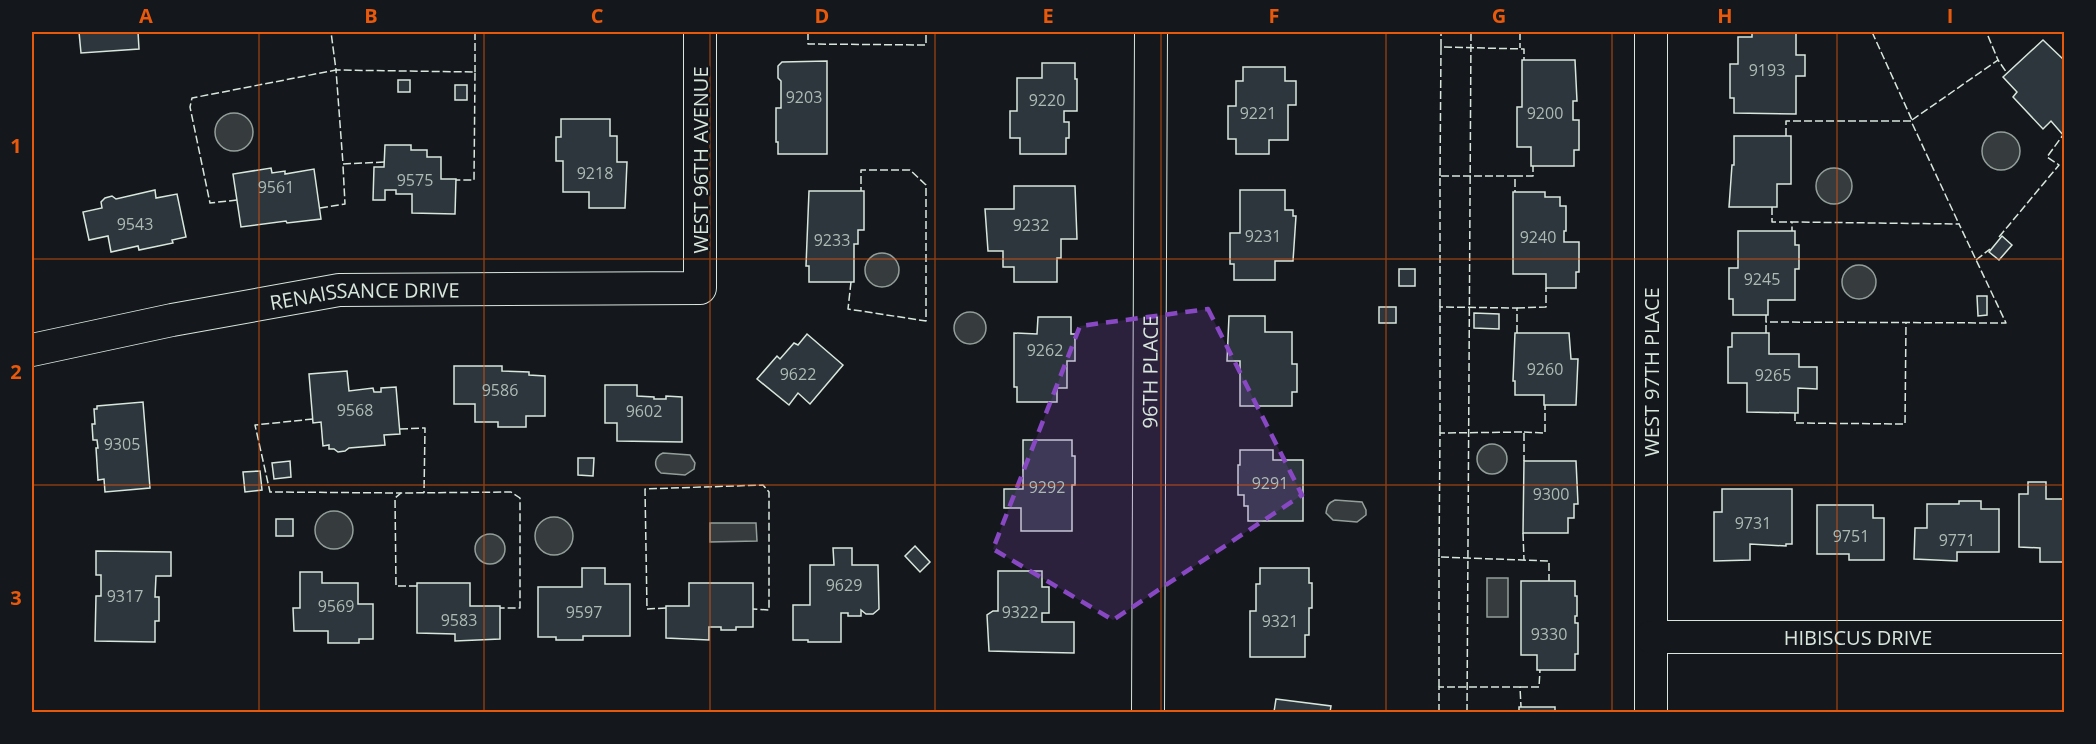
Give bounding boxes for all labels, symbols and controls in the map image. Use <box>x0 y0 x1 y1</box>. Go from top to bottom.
text: A <box>139 2 153 29</box>
text: B <box>364 2 378 29</box>
text: C <box>591 2 604 29</box>
text: D <box>815 2 829 29</box>
text: E <box>1042 2 1054 29</box>
text: F <box>1269 2 1279 29</box>
text: G <box>1492 2 1506 29</box>
text: H <box>1717 2 1733 29</box>
text: I <box>1947 2 1953 29</box>
house number: 9193 <box>1749 59 1785 81</box>
street label: WEST 96TH AVENUE <box>687 66 714 254</box>
house number: 9203 <box>786 86 822 108</box>
house number: 9220 <box>1029 89 1065 111</box>
house number: 9221 <box>1240 102 1276 124</box>
house number: 9200 <box>1527 102 1563 124</box>
text: 1 <box>10 132 22 159</box>
house number: 9218 <box>577 162 613 184</box>
house number: 9575 <box>397 169 433 191</box>
house number: 9561 <box>258 176 294 198</box>
house number: 9543 <box>117 213 153 235</box>
house number: 9232 <box>1013 214 1049 236</box>
house number: 9231 <box>1245 225 1281 247</box>
house number: 9240 <box>1520 226 1556 248</box>
house number: 9233 <box>814 229 850 251</box>
house number: 9245 <box>1744 268 1780 290</box>
street label: RENAISSANCE DRIVE <box>267 276 460 316</box>
street label: WEST 97TH PLACE <box>1638 287 1665 457</box>
street label: 96TH PLACE <box>1136 316 1163 428</box>
house number: 9262 <box>1027 339 1063 361</box>
text: 2 <box>10 358 22 385</box>
house number: 9260 <box>1527 358 1563 380</box>
house number: 9622 <box>780 363 816 385</box>
house number: 9265 <box>1755 364 1791 386</box>
house number: 9586 <box>482 379 518 401</box>
house number: 9568 <box>337 399 373 421</box>
house number: 9602 <box>626 400 662 422</box>
house number: 9305 <box>104 433 140 455</box>
house number: 9291 <box>1252 472 1288 494</box>
house number: 9292 <box>1029 476 1065 498</box>
house number: 9300 <box>1533 483 1569 505</box>
house number: 9731 <box>1735 512 1771 534</box>
house number: 9751 <box>1833 525 1869 547</box>
house number: 9771 <box>1939 529 1975 551</box>
house number: 9629 <box>826 574 862 596</box>
text: 3 <box>10 584 22 611</box>
house number: 9317 <box>107 585 143 607</box>
house number: 9569 <box>318 595 354 617</box>
house number: 9597 <box>566 601 602 623</box>
house number: 9322 <box>1002 601 1038 623</box>
house number: 9583 <box>441 609 477 631</box>
house number: 9321 <box>1262 610 1298 632</box>
house number: 9330 <box>1531 623 1567 645</box>
street label: HIBISCUS DRIVE <box>1784 624 1932 651</box>

